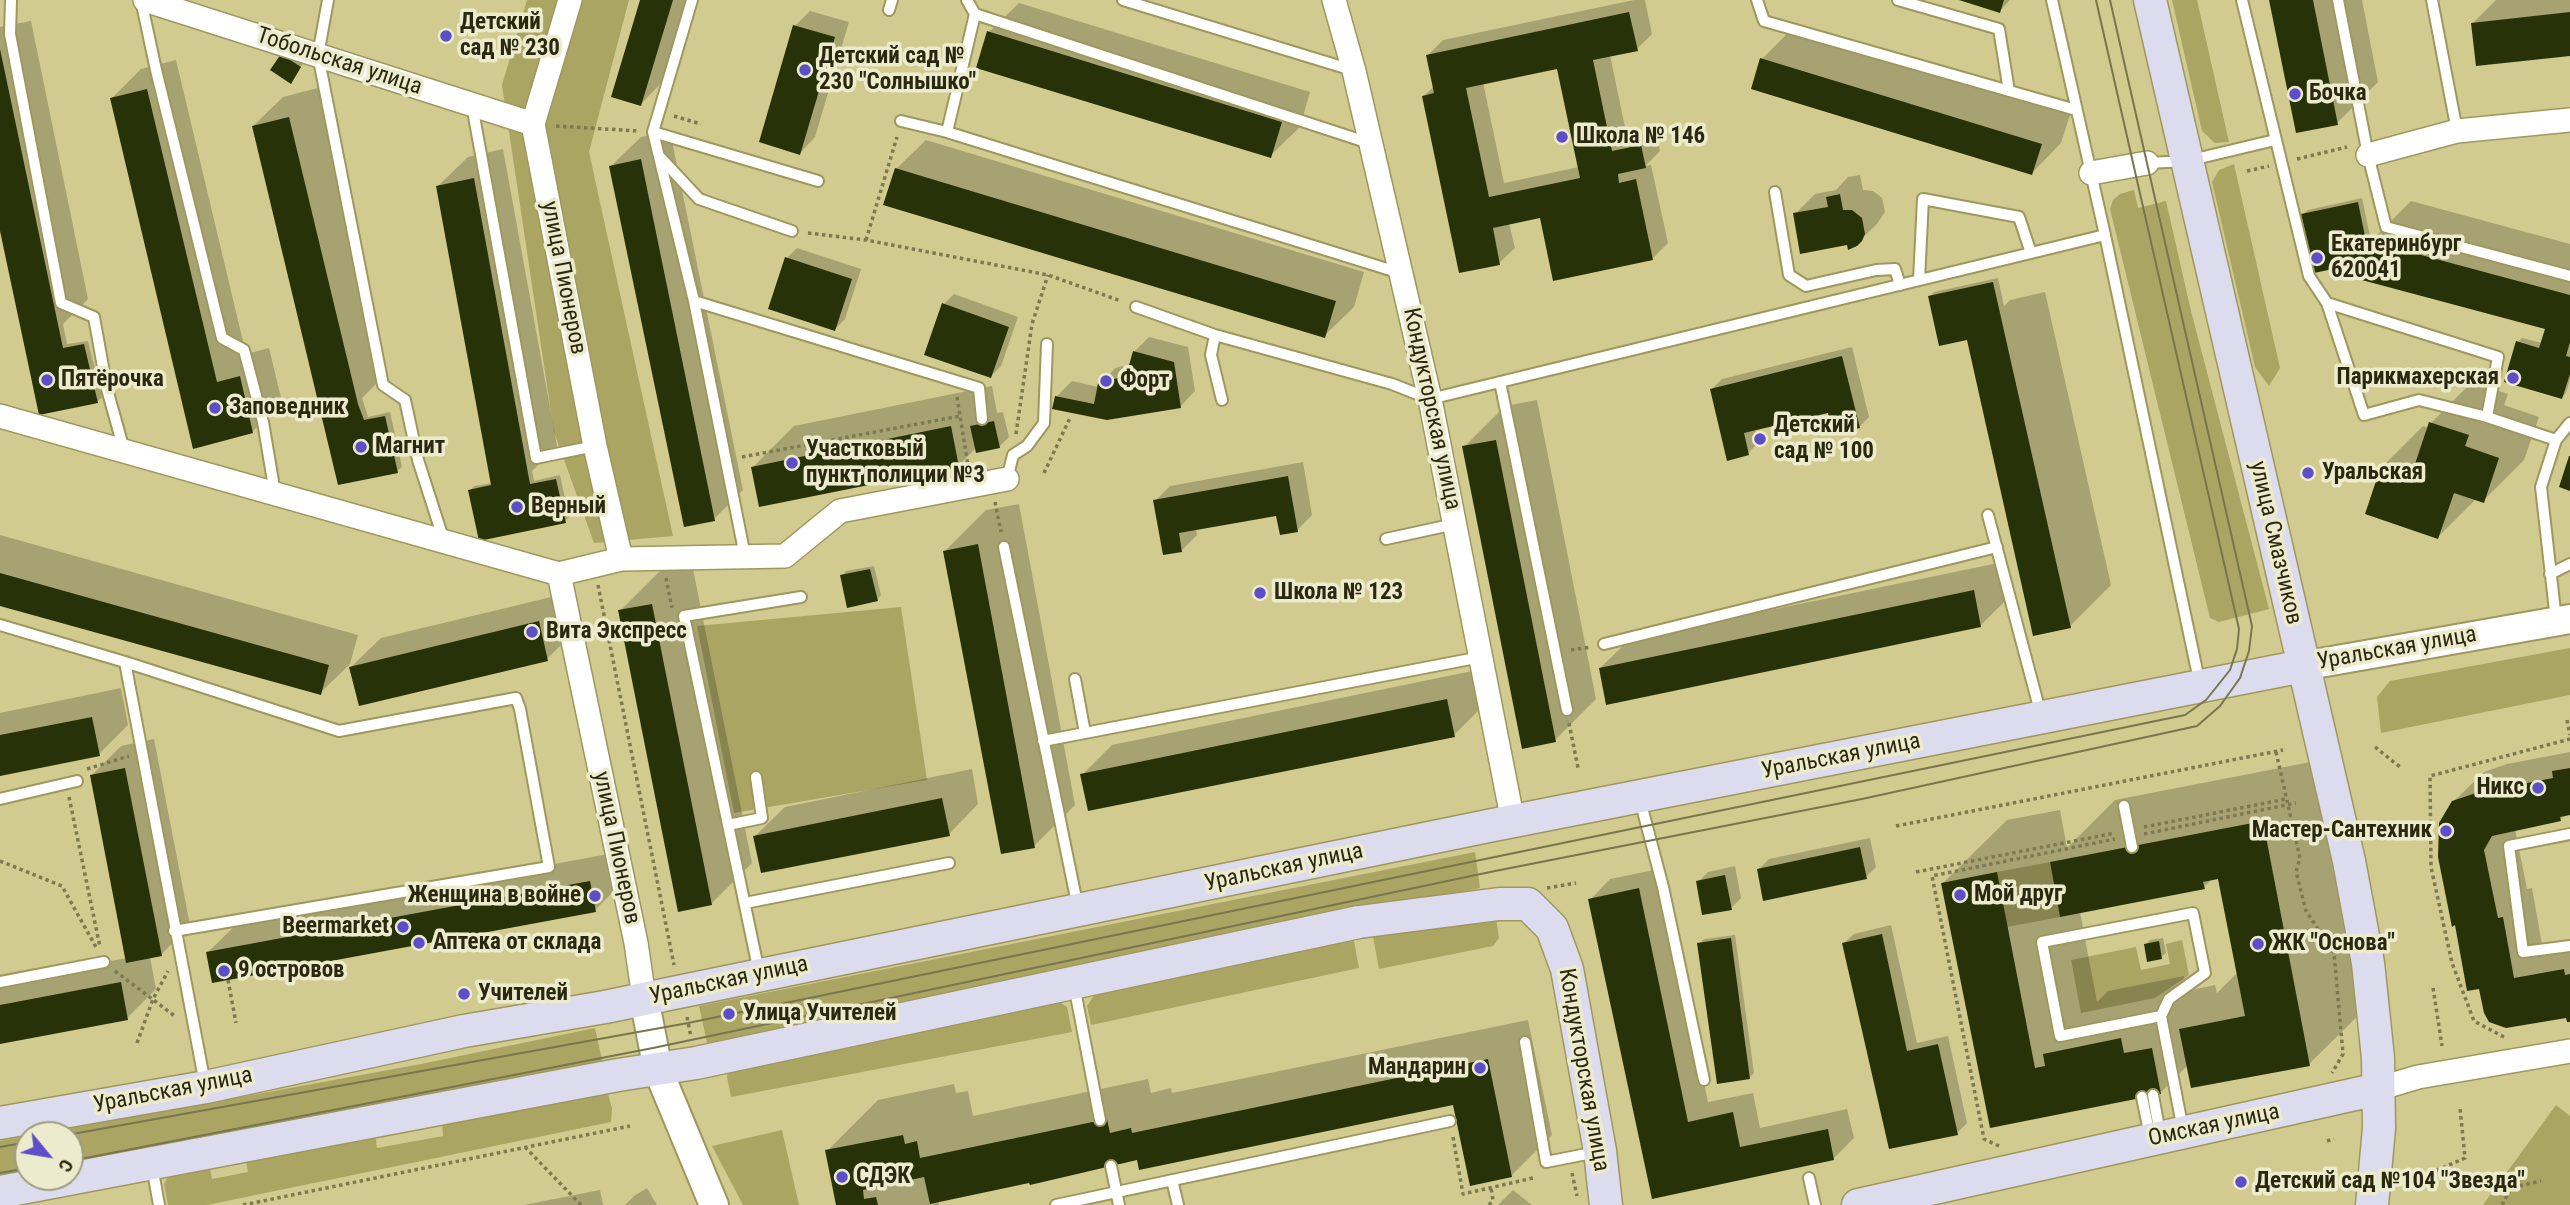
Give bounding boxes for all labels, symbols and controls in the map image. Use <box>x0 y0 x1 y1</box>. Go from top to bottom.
place label: Детский сад № 230 <box>460 9 560 63</box>
street label: Тобольская улица <box>253 22 425 102</box>
marker: Детский сад № 230 <box>438 28 454 44</box>
place label: Детский сад № 230 "Солнышко" <box>819 43 976 97</box>
marker: Детский сад № 230 "Солнышко" <box>797 62 813 78</box>
place label: Бочка <box>2309 80 2367 108</box>
marker: Бочка <box>2287 86 2303 102</box>
place label: Школа № 146 <box>1576 123 1705 151</box>
marker: Школа № 146 <box>1554 129 1570 145</box>
street label: улица Пионеров <box>535 199 591 357</box>
place label: Екатеринбург 620041 <box>2331 231 2461 285</box>
marker: Екатеринбург 620041 <box>2309 250 2325 266</box>
street label: Кондукторская улица <box>1396 306 1466 512</box>
place label: Парикмахерская <box>2337 364 2499 392</box>
place label: Пятёрочка <box>61 366 164 394</box>
place label: Форт <box>1120 367 1169 395</box>
marker: Парикмахерская <box>2505 370 2521 386</box>
marker: Пятёрочка <box>39 372 55 388</box>
marker: Форт <box>1098 373 1114 389</box>
place label: Заповедник <box>229 394 345 422</box>
marker: Заповедник <box>207 400 223 416</box>
place label: Детский сад № 100 <box>1774 412 1874 466</box>
marker: Детский сад № 100 <box>1752 431 1768 447</box>
place label: Магнит <box>375 433 445 461</box>
place label: Участковый пункт полиции №3 <box>806 436 985 490</box>
marker: Магнит <box>353 439 369 455</box>
marker: Участковый пункт полиции №3 <box>784 455 800 471</box>
street label: улица Смазчиков <box>2243 459 2307 627</box>
place label: Уральская <box>2322 459 2423 487</box>
marker: Уральская <box>2300 465 2316 481</box>
place label: Верный <box>531 493 606 521</box>
marker: Верный <box>509 499 525 515</box>
place label: Школа № 123 <box>1274 579 1403 607</box>
marker: Школа № 123 <box>1252 585 1268 601</box>
place label: Вита Экспресс <box>546 618 687 646</box>
street label: Уральская улица <box>2315 621 2479 677</box>
marker: Вита Экспресс <box>524 624 540 640</box>
street label: Уральская улица <box>1759 728 1923 786</box>
street label: улица Пионеров <box>586 769 646 927</box>
place label: Никс <box>2476 774 2524 802</box>
marker: Никс <box>2530 780 2546 796</box>
place label: Мастер-Сантехник <box>2252 817 2432 845</box>
marker: Мастер-Сантехник <box>2438 823 2454 839</box>
street label: Уральская улица <box>1202 838 1366 898</box>
place label: Мой друг <box>1974 881 2063 909</box>
place label: Женщина в войне <box>407 882 581 910</box>
marker: Мой друг <box>1952 887 1968 903</box>
marker: Женщина в войне <box>587 888 603 904</box>
place label: Beermarket <box>282 913 389 941</box>
marker: Beermarket <box>395 919 411 935</box>
place label: Аптека от склада <box>433 929 601 957</box>
place label: ЖК "Основа" <box>2272 930 2395 958</box>
marker: Аптека от склада <box>411 935 427 951</box>
marker: ЖК "Основа" <box>2250 936 2266 952</box>
street label: Уральская улица <box>647 951 811 1011</box>
place label: 9 островов <box>238 957 345 985</box>
marker: 9 островов <box>216 963 232 979</box>
street label: Кондукторская улица <box>1552 966 1614 1174</box>
place label: Учителей <box>478 980 568 1008</box>
marker: Учителей <box>456 986 472 1002</box>
place label: Улица Учителей <box>743 1000 896 1028</box>
marker: Улица Учителей <box>721 1006 737 1022</box>
place label: Мандарин <box>1368 1054 1466 1082</box>
marker: Мандарин <box>1472 1060 1488 1076</box>
street label: Уральская улица <box>91 1062 255 1120</box>
street label: Омская улица <box>2146 1099 2282 1153</box>
north arrow <box>14 1121 84 1191</box>
text: С <box>53 1155 79 1176</box>
place label: СДЭК <box>856 1163 910 1191</box>
place label: Детский сад №104 "Звезда" <box>2255 1168 2525 1196</box>
marker: СДЭК <box>834 1169 850 1185</box>
marker: Детский сад №104 "Звезда" <box>2233 1174 2249 1190</box>

